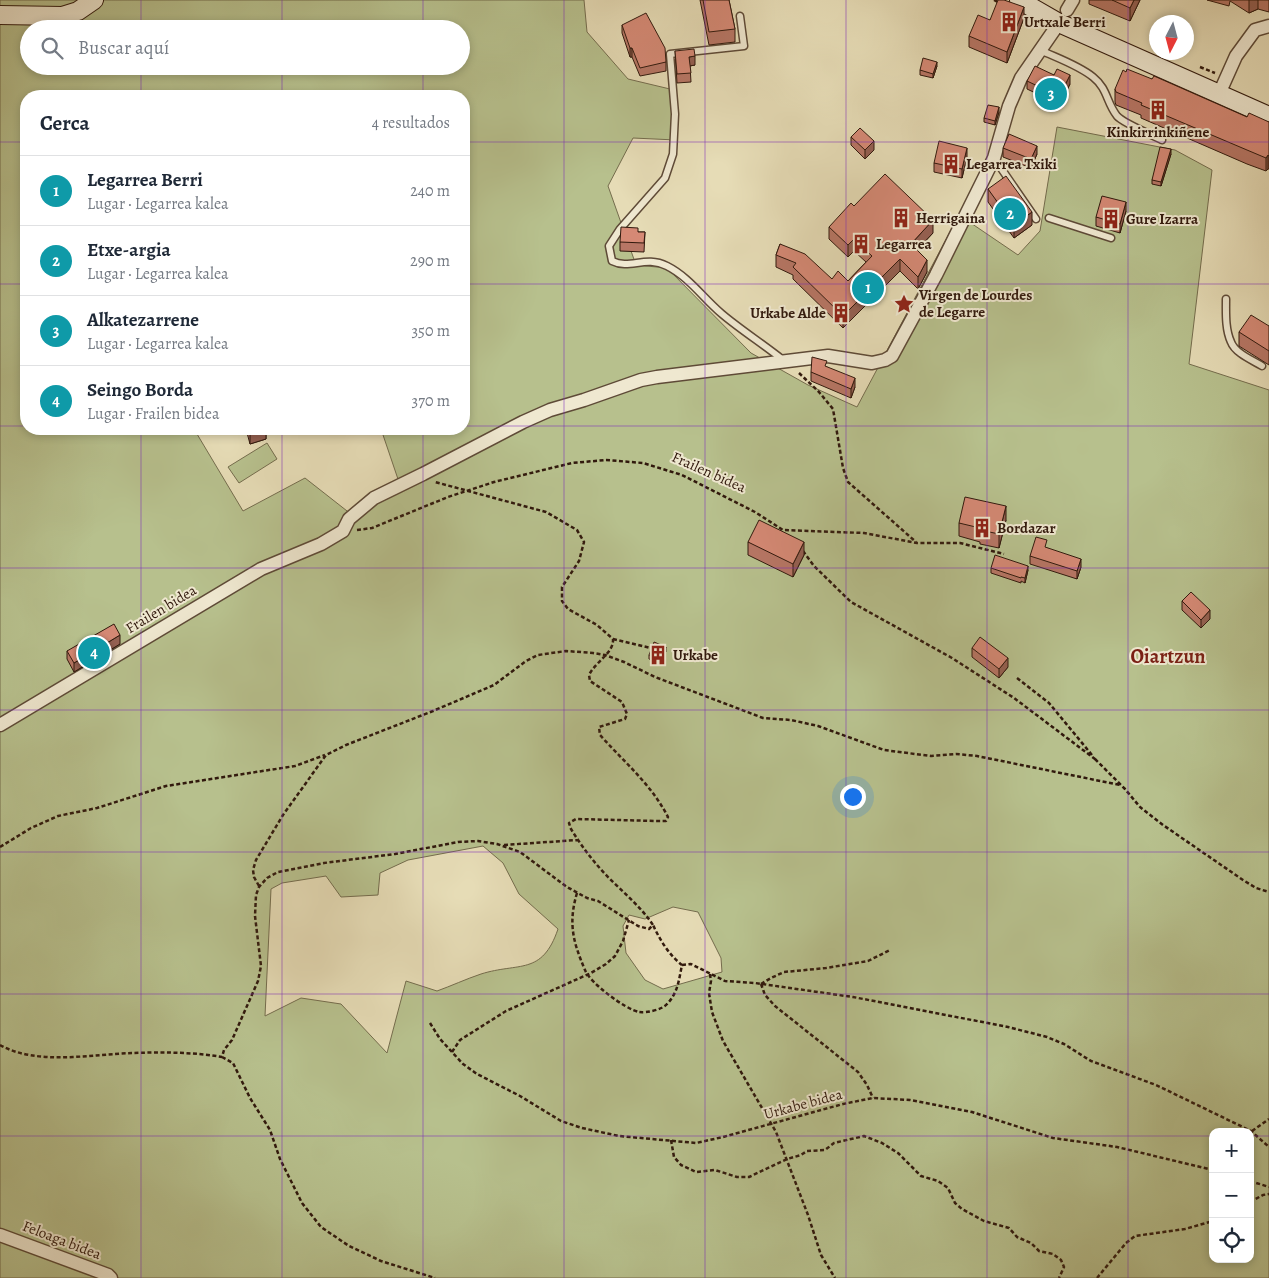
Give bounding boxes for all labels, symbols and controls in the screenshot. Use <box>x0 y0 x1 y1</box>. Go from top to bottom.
building icon: Urtxale Berri <box>998 11 1020 33</box>
place label: Urtxale Berri <box>1024 12 1106 32</box>
north arrow <box>1149 15 1194 60</box>
search box <box>20 20 470 75</box>
icon: search <box>38 34 66 62</box>
text: Buscar aquí <box>78 35 169 61</box>
pin: 3 <box>1035 75 1067 113</box>
building icon: Kinkirrinkiñene <box>1147 99 1169 121</box>
text: Cerca <box>40 109 90 137</box>
text: 4 resultados <box>372 112 450 134</box>
place label: Kinkirrinkiñene <box>1107 122 1209 142</box>
building icon: Legarrea Txiki <box>940 153 962 175</box>
place label: Legarrea Txiki <box>966 154 1057 174</box>
text: Legarrea Berri <box>87 167 203 193</box>
text: 1 <box>53 180 59 202</box>
text: 240 m <box>410 180 450 202</box>
text: Lugar · Legarrea kalea <box>87 193 229 215</box>
pin: 2 <box>994 195 1026 233</box>
building icon: Herrigaina <box>890 207 912 229</box>
place label: Herrigaina <box>916 208 986 228</box>
building icon: Gure Izarra <box>1100 208 1122 230</box>
place label: Gure Izarra <box>1126 209 1199 229</box>
building icon: Legarrea <box>850 233 872 255</box>
place label: Legarrea <box>876 234 933 254</box>
text: Etxe-argia <box>87 237 171 263</box>
text: 2 <box>52 250 60 272</box>
text: 290 m <box>410 250 450 272</box>
text: Lugar · Legarrea kalea <box>87 263 229 285</box>
pin: 1 <box>852 269 884 307</box>
place label: Virgen de Lourdes de Legarre <box>918 285 1032 322</box>
place icon: Virgen de Lourdes de Legarre <box>893 293 915 315</box>
building icon: Urkabe Alde <box>830 302 852 324</box>
place label: Urkabe Alde <box>750 303 826 323</box>
text: Alkatezarrene <box>87 307 199 333</box>
text: 3 <box>53 320 59 342</box>
text: 350 m <box>411 320 450 342</box>
text: Lugar · Legarrea kalea <box>87 333 229 355</box>
text: Seingo Borda <box>87 377 193 403</box>
text: 4 <box>52 390 60 412</box>
text: 370 m <box>412 390 450 412</box>
text: Lugar · Frailen bidea <box>87 403 219 425</box>
street label: Frailen bidea <box>669 447 749 497</box>
building icon: Bordazar <box>971 517 993 539</box>
place label: Bordazar <box>997 518 1056 538</box>
street label: Frailen bidea <box>122 580 200 638</box>
pin: 4 <box>78 634 110 672</box>
district label: Oiartzun <box>1130 643 1206 670</box>
building icon: Urkabe <box>647 644 669 666</box>
place label: Urkabe <box>673 645 718 665</box>
your location <box>840 784 866 810</box>
street label: Urkabe bidea <box>761 1084 845 1124</box>
map controls <box>1209 1128 1254 1263</box>
button: + <box>1209 1128 1254 1173</box>
button: − <box>1209 1173 1254 1218</box>
street label: Feloaga bidea <box>20 1216 104 1264</box>
button: locate <box>1209 1218 1254 1263</box>

